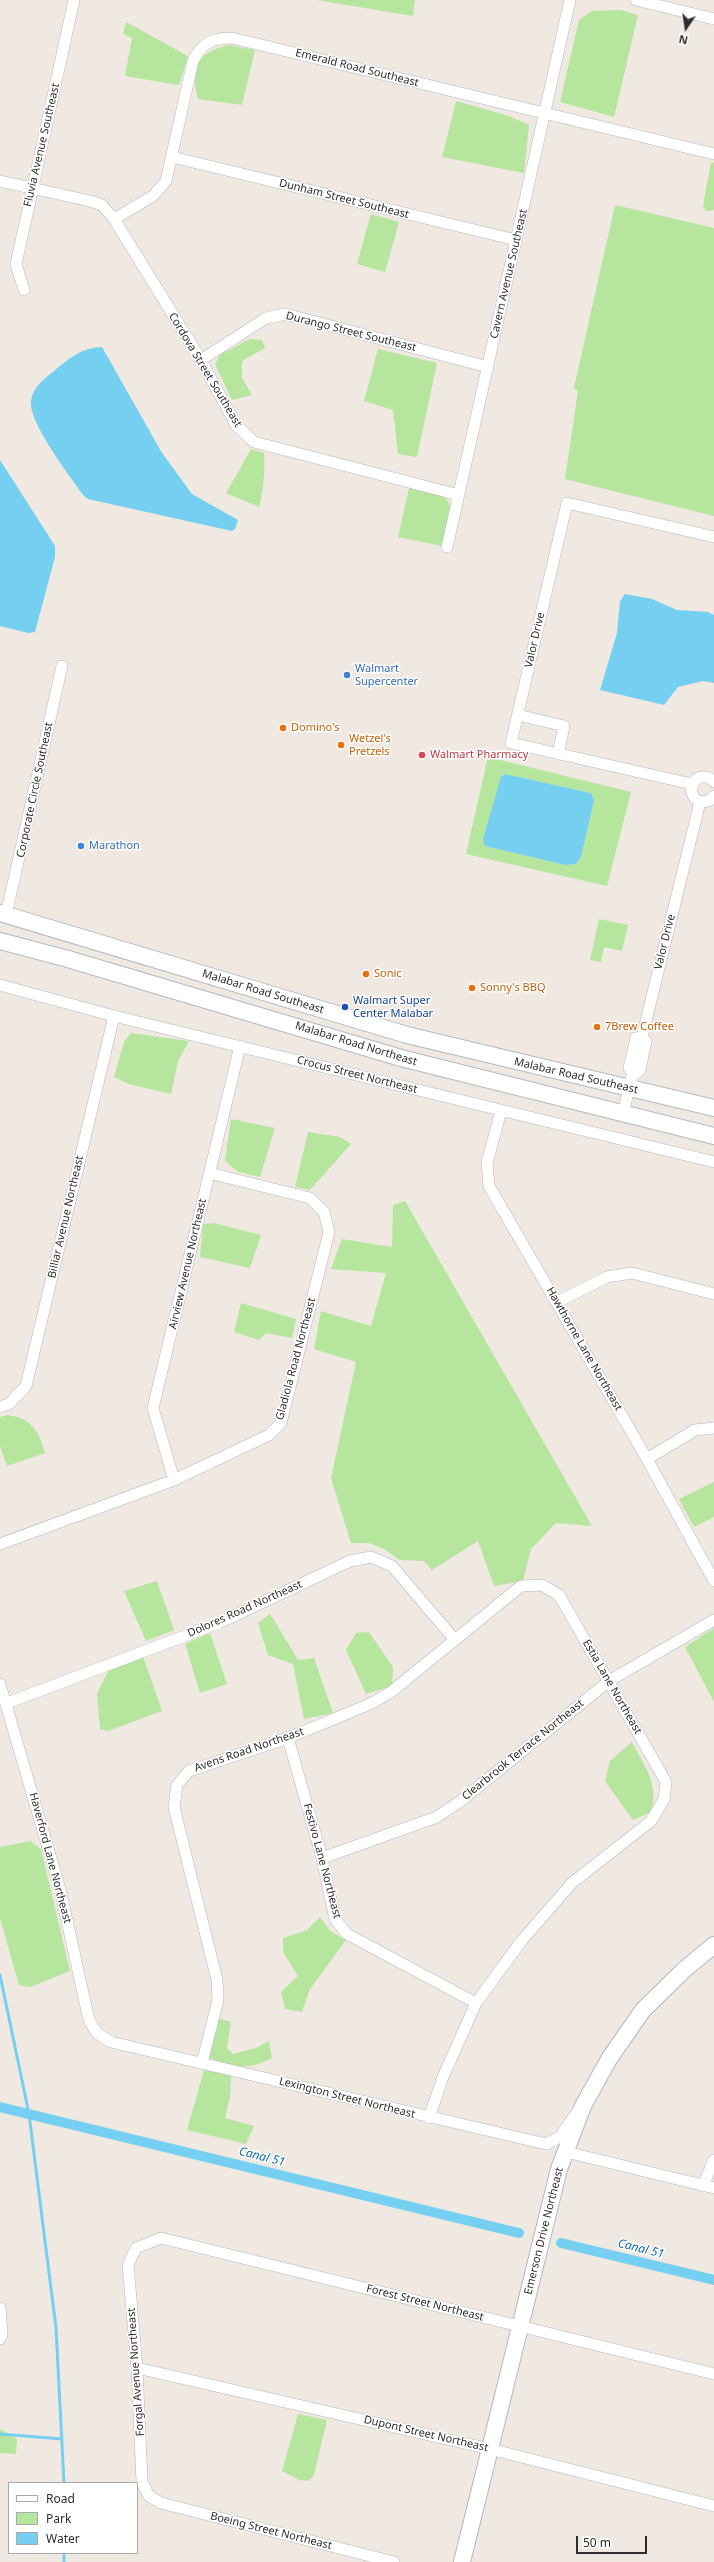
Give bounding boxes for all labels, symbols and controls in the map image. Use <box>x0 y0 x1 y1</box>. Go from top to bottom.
north arrow <box>666 8 706 48</box>
text: N <box>677 32 689 48</box>
street label: Emerald Road Southeast <box>294 46 420 90</box>
street label: Fluvia Avenue Southeast <box>21 82 63 208</box>
street label: Dunham Street Southeast <box>278 176 410 222</box>
street label: Cavern Avenue Southeast <box>488 208 530 340</box>
street label: Durango Street Southeast <box>284 309 418 355</box>
street label: Cordova Street Southeast <box>166 310 244 430</box>
street label: Valor Drive <box>522 611 548 669</box>
place label: Walmart Supercenter <box>355 662 418 688</box>
marker: Walmart Supercenter <box>342 670 352 680</box>
street label: Corporate Circle Southeast <box>14 721 56 859</box>
place label: Domino's <box>291 721 340 735</box>
marker: Domino's <box>278 723 288 733</box>
place label: Wetzel's Pretzels <box>349 732 391 758</box>
marker: Wetzel's Pretzels <box>336 740 346 750</box>
place label: Walmart Pharmacy <box>430 748 528 762</box>
marker: Walmart Pharmacy <box>417 750 427 760</box>
place label: Marathon <box>89 839 140 853</box>
marker: Marathon <box>76 841 86 851</box>
street label: Valor Drive <box>652 913 678 971</box>
street label: Malabar Road Southeast <box>201 967 325 1017</box>
place label: Sonic <box>374 967 402 981</box>
marker: Sonic <box>361 969 371 979</box>
place label: Sonny's BBQ <box>480 981 546 995</box>
marker: Sonny's BBQ <box>467 983 477 993</box>
place label: Walmart Super Center Malabar <box>353 994 433 1020</box>
marker: Walmart Super Center Malabar <box>340 1002 350 1012</box>
street label: Malabar Road Northeast <box>293 1019 419 1069</box>
place label: 7Brew Coffee <box>605 1020 674 1034</box>
marker: 7Brew Coffee <box>592 1022 602 1032</box>
street label: Crocus Street Northeast <box>295 1054 419 1096</box>
street label: Malabar Road Southeast <box>513 1055 639 1097</box>
street label: Billiar Avenue Northeast <box>45 1154 87 1280</box>
street label: Airview Avenue Northeast <box>167 1197 209 1331</box>
street label: Hawthorne Lane Northeast <box>543 1285 625 1413</box>
street label: Gladiola Road Northeast <box>273 1296 319 1422</box>
street label: Dolores Road Northeast <box>186 1578 304 1640</box>
street label: Estia Lane Northeast <box>580 1637 644 1737</box>
street label: Clearbrook Terrace Northeast <box>460 1697 586 1803</box>
street label: Avens Road Northeast <box>192 1725 306 1775</box>
street label: Haverford Lane Northeast <box>26 1791 74 1925</box>
street label: Festivo Lane Northeast <box>300 1802 344 1920</box>
street label: Lexington Street Northeast <box>278 2075 416 2121</box>
water label: Canal 51 <box>237 2144 287 2170</box>
street label: Emerson Drive Northeast <box>522 2166 566 2296</box>
water label: Canal 51 <box>616 2236 666 2262</box>
street label: Forest Street Northeast <box>365 2282 485 2324</box>
street label: Forgal Avenue Northeast <box>125 2307 147 2437</box>
street label: Dupont Street Northeast <box>362 2413 490 2455</box>
legend <box>8 2482 138 2554</box>
text: Road <box>46 2490 75 2507</box>
text: Park <box>46 2510 71 2527</box>
street label: Boeing Street Northeast <box>209 2510 333 2552</box>
scale bar <box>578 2528 649 2554</box>
text: Water <box>46 2530 80 2547</box>
text: 50 m <box>583 2534 611 2551</box>

